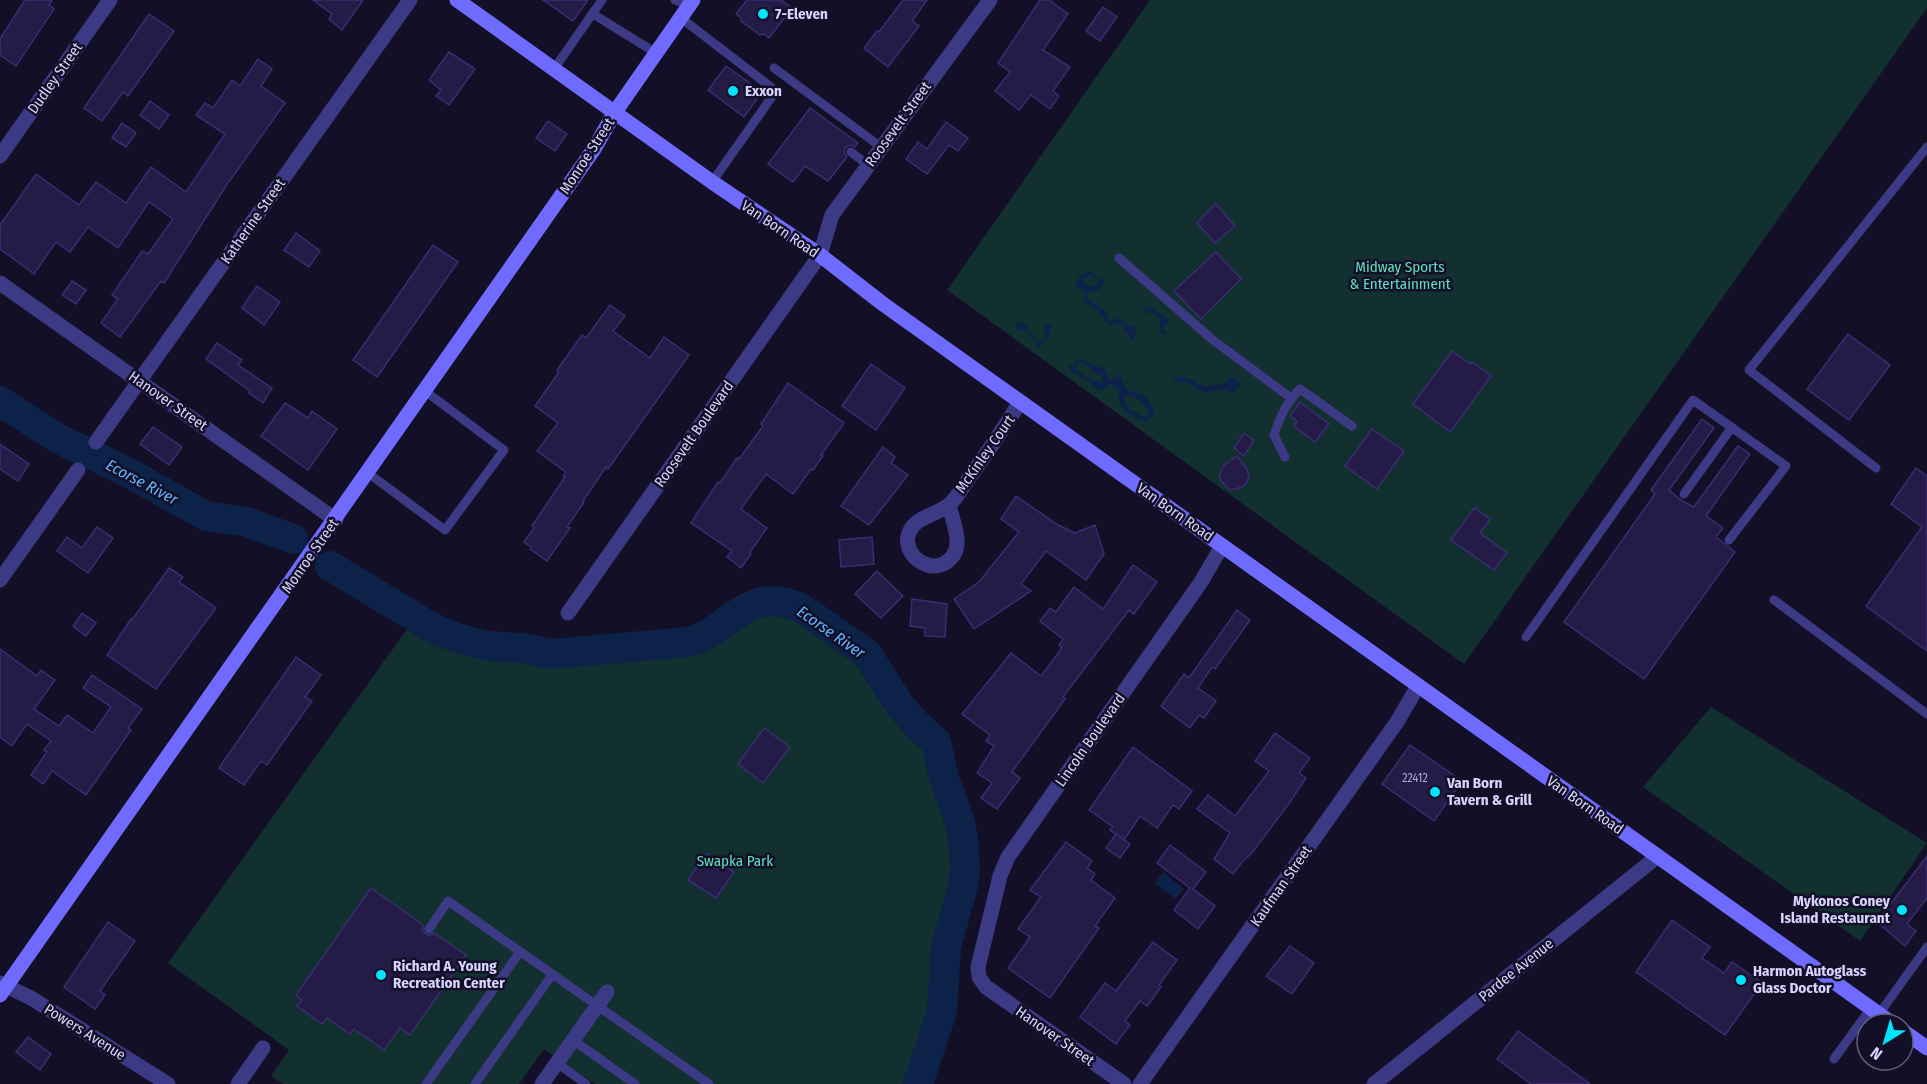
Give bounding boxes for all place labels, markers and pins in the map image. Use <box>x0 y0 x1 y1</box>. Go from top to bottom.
place label: 7-Eleven <box>775 5 828 23</box>
marker: 7-Eleven <box>756 7 770 21</box>
place label: Exxon <box>745 82 782 100</box>
marker: Exxon <box>726 84 740 98</box>
place label: Van Born Tavern & Grill <box>1446 774 1533 809</box>
marker: Van Born Tavern & Grill <box>1428 785 1442 799</box>
place label: Mykonos Coney Island Restaurant <box>1780 892 1891 927</box>
marker: Mykonos Coney Island Restaurant <box>1895 903 1909 917</box>
place label: Richard A. Young Recreation Center <box>393 957 505 992</box>
place label: Harmon Autoglass Glass Doctor <box>1753 962 1867 997</box>
marker: Richard A. Young Recreation Center <box>374 968 388 982</box>
marker: Harmon Autoglass Glass Doctor <box>1734 973 1748 987</box>

